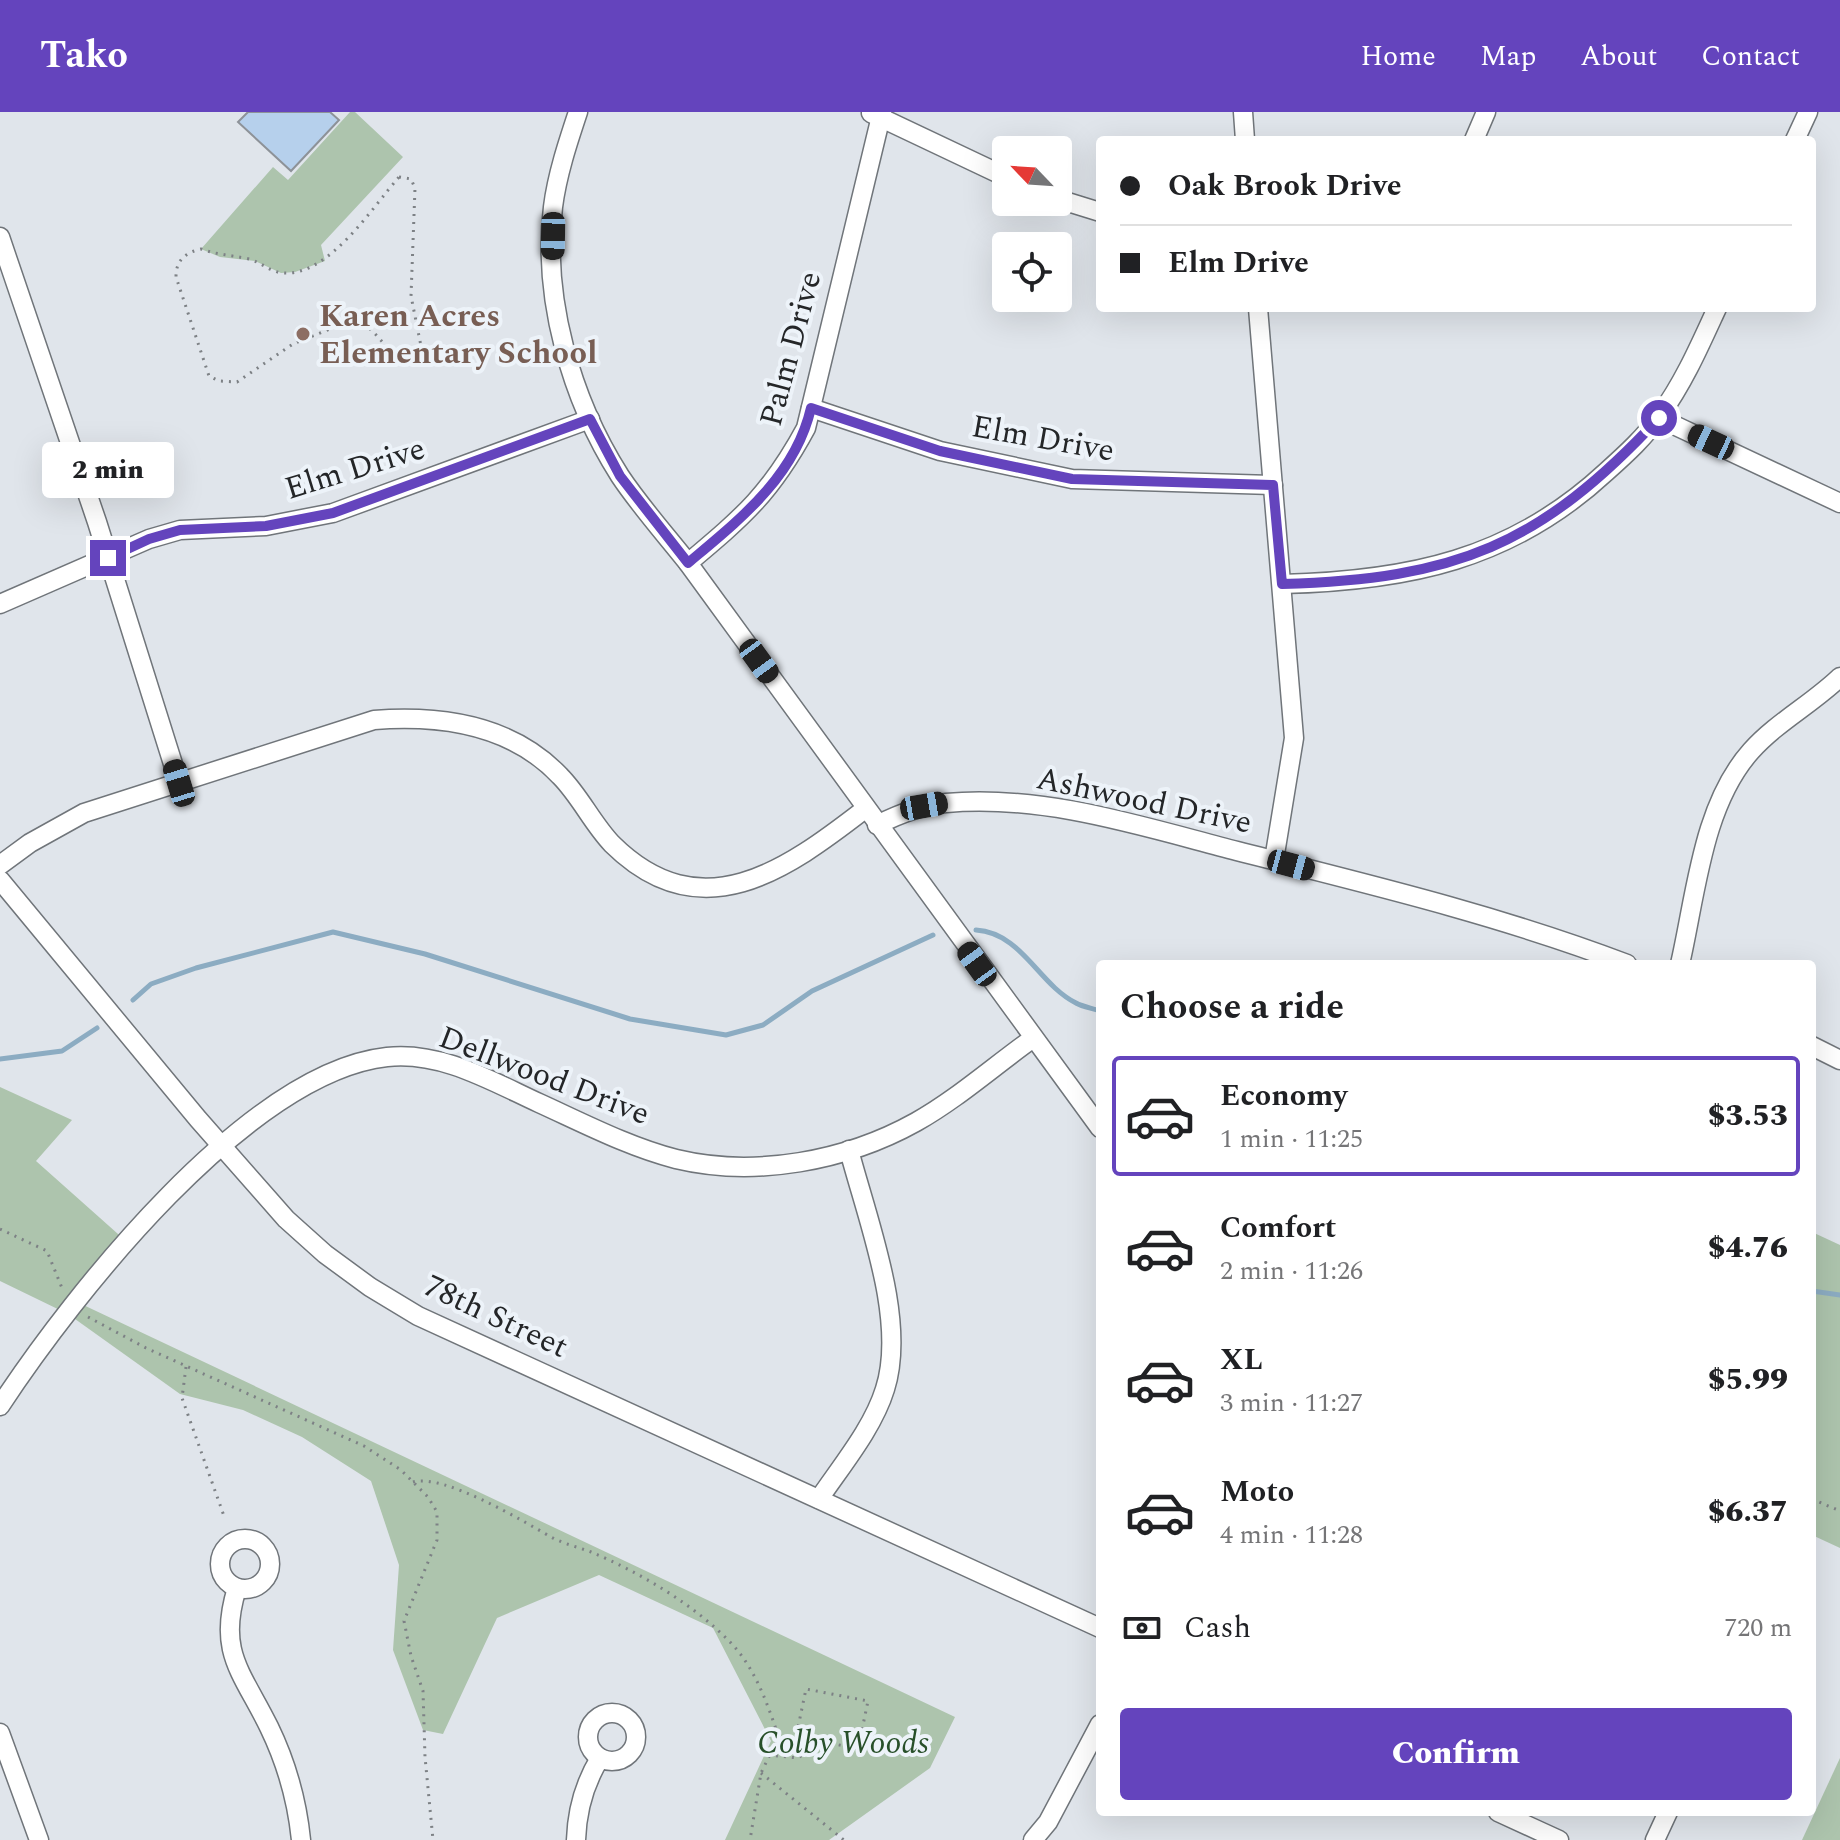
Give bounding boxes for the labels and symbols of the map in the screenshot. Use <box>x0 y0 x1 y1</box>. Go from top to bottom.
north arrow <box>992 136 1072 216</box>
car <box>541 212 565 260</box>
street label: Palm Drive <box>747 266 835 432</box>
place label: Karen Acres Elementary School <box>319 292 597 378</box>
marker: Karen Acres Elementary School <box>294 325 312 343</box>
route start <box>1641 400 1677 436</box>
street label: Elm Drive <box>968 402 1118 476</box>
car <box>1684 421 1738 463</box>
street label: Elm Drive <box>279 424 431 514</box>
callout: 2 min <box>42 442 174 498</box>
route end <box>90 540 126 576</box>
car <box>735 635 783 687</box>
street label: Ashwood Drive <box>1032 754 1256 848</box>
car <box>161 757 197 809</box>
car <box>898 790 950 822</box>
car <box>1265 847 1317 883</box>
car <box>953 938 1001 990</box>
street label: Dellwood Drive <box>431 1013 657 1139</box>
street label: 78th Street <box>416 1262 576 1372</box>
park label: Colby Woods <box>757 1719 929 1768</box>

